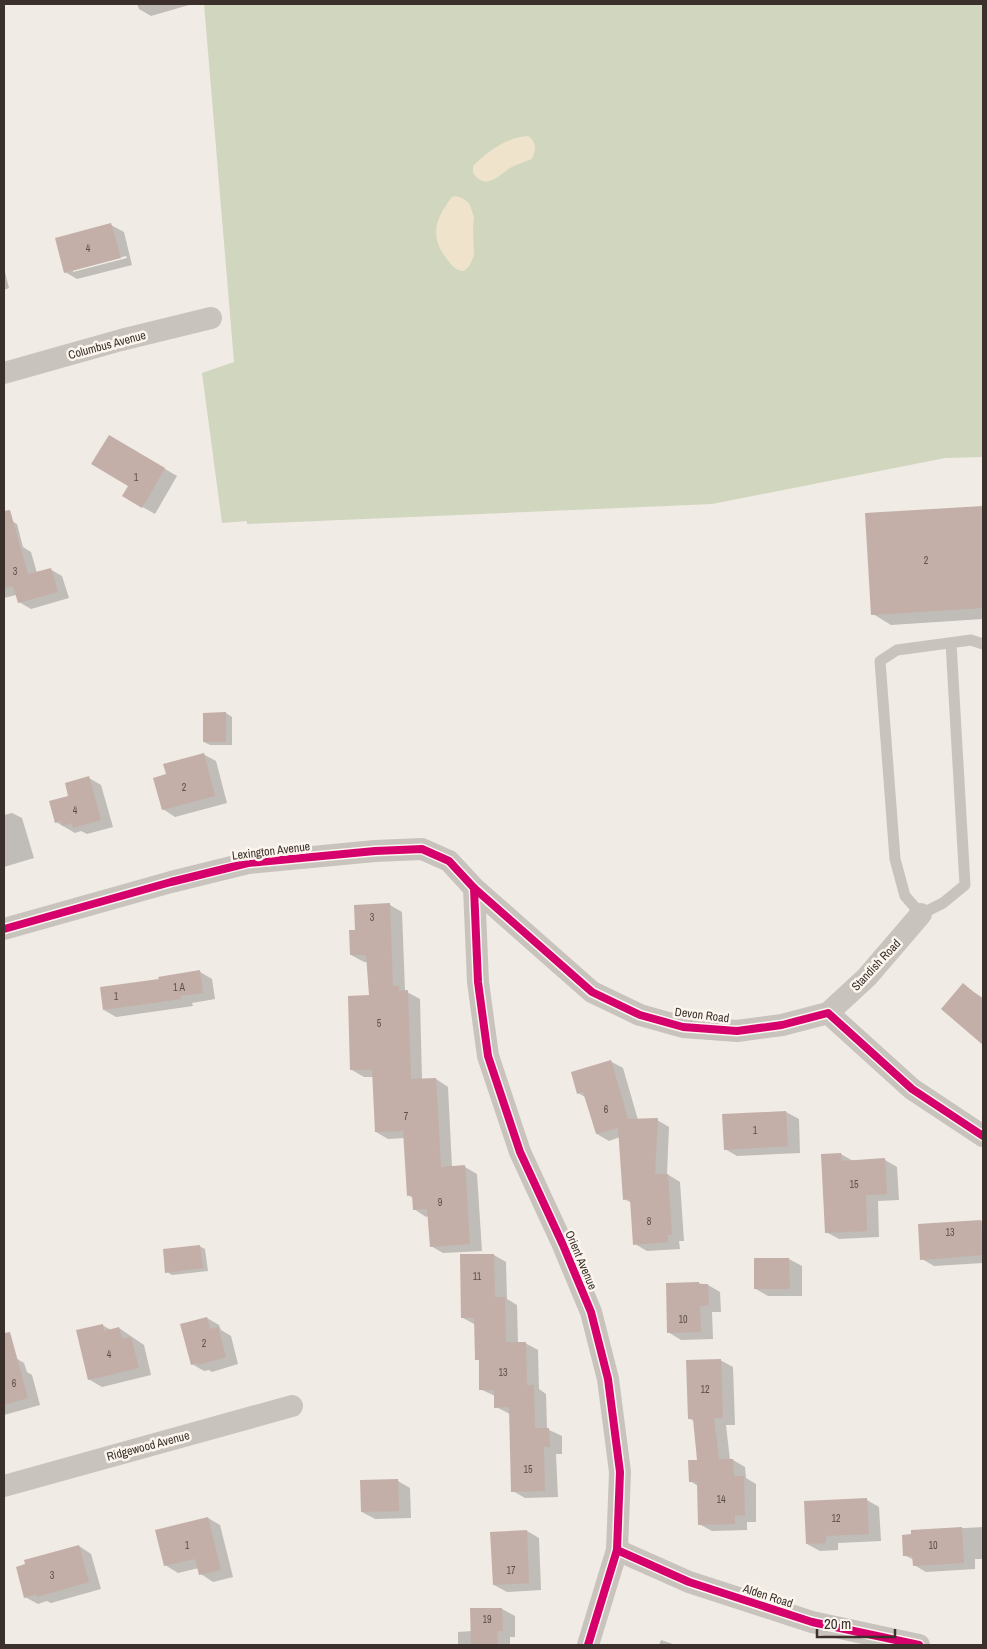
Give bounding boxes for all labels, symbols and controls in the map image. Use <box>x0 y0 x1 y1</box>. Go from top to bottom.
house number: 4 <box>86 242 91 255</box>
street label: Columbus Avenue <box>66 327 148 363</box>
house number: 1 <box>134 471 139 484</box>
house number: 2 <box>924 554 929 567</box>
house number: 3 <box>13 565 18 578</box>
house number: 2 <box>182 781 187 794</box>
house number: 4 <box>73 804 78 817</box>
street label: Lexington Avenue <box>231 838 311 864</box>
house number: 3 <box>370 911 375 924</box>
street label: Standish Road <box>848 936 904 994</box>
house number: 1 A <box>173 981 185 994</box>
house number: 1 <box>114 990 119 1003</box>
street label: Devon Road <box>674 1004 730 1026</box>
house number: 5 <box>377 1017 382 1030</box>
house number: 6 <box>604 1103 609 1116</box>
house number: 7 <box>404 1110 409 1123</box>
house number: 1 <box>753 1124 758 1137</box>
house number: 15 <box>849 1178 859 1191</box>
house number: 9 <box>438 1196 443 1209</box>
house number: 8 <box>647 1215 652 1228</box>
house number: 13 <box>945 1226 955 1239</box>
street label: Orient Avenue <box>561 1228 601 1292</box>
house number: 11 <box>473 1270 482 1283</box>
house number: 10 <box>678 1313 688 1326</box>
house number: 2 <box>202 1337 207 1350</box>
house number: 4 <box>107 1348 112 1361</box>
house number: 13 <box>498 1366 508 1379</box>
house number: 6 <box>12 1377 17 1390</box>
house number: 12 <box>700 1383 710 1396</box>
street label: Ridgewood Avenue <box>105 1427 191 1465</box>
house number: 15 <box>523 1463 533 1476</box>
house number: 14 <box>716 1493 726 1506</box>
house number: 12 <box>831 1512 841 1525</box>
house number: 1 <box>185 1539 190 1552</box>
house number: 10 <box>928 1539 938 1552</box>
house number: 17 <box>506 1564 516 1577</box>
house number: 3 <box>50 1569 55 1582</box>
street label: Alden Road <box>740 1580 795 1612</box>
scale bar <box>817 1606 894 1638</box>
house number: 19 <box>482 1613 492 1626</box>
text: 20 m <box>824 1613 851 1634</box>

